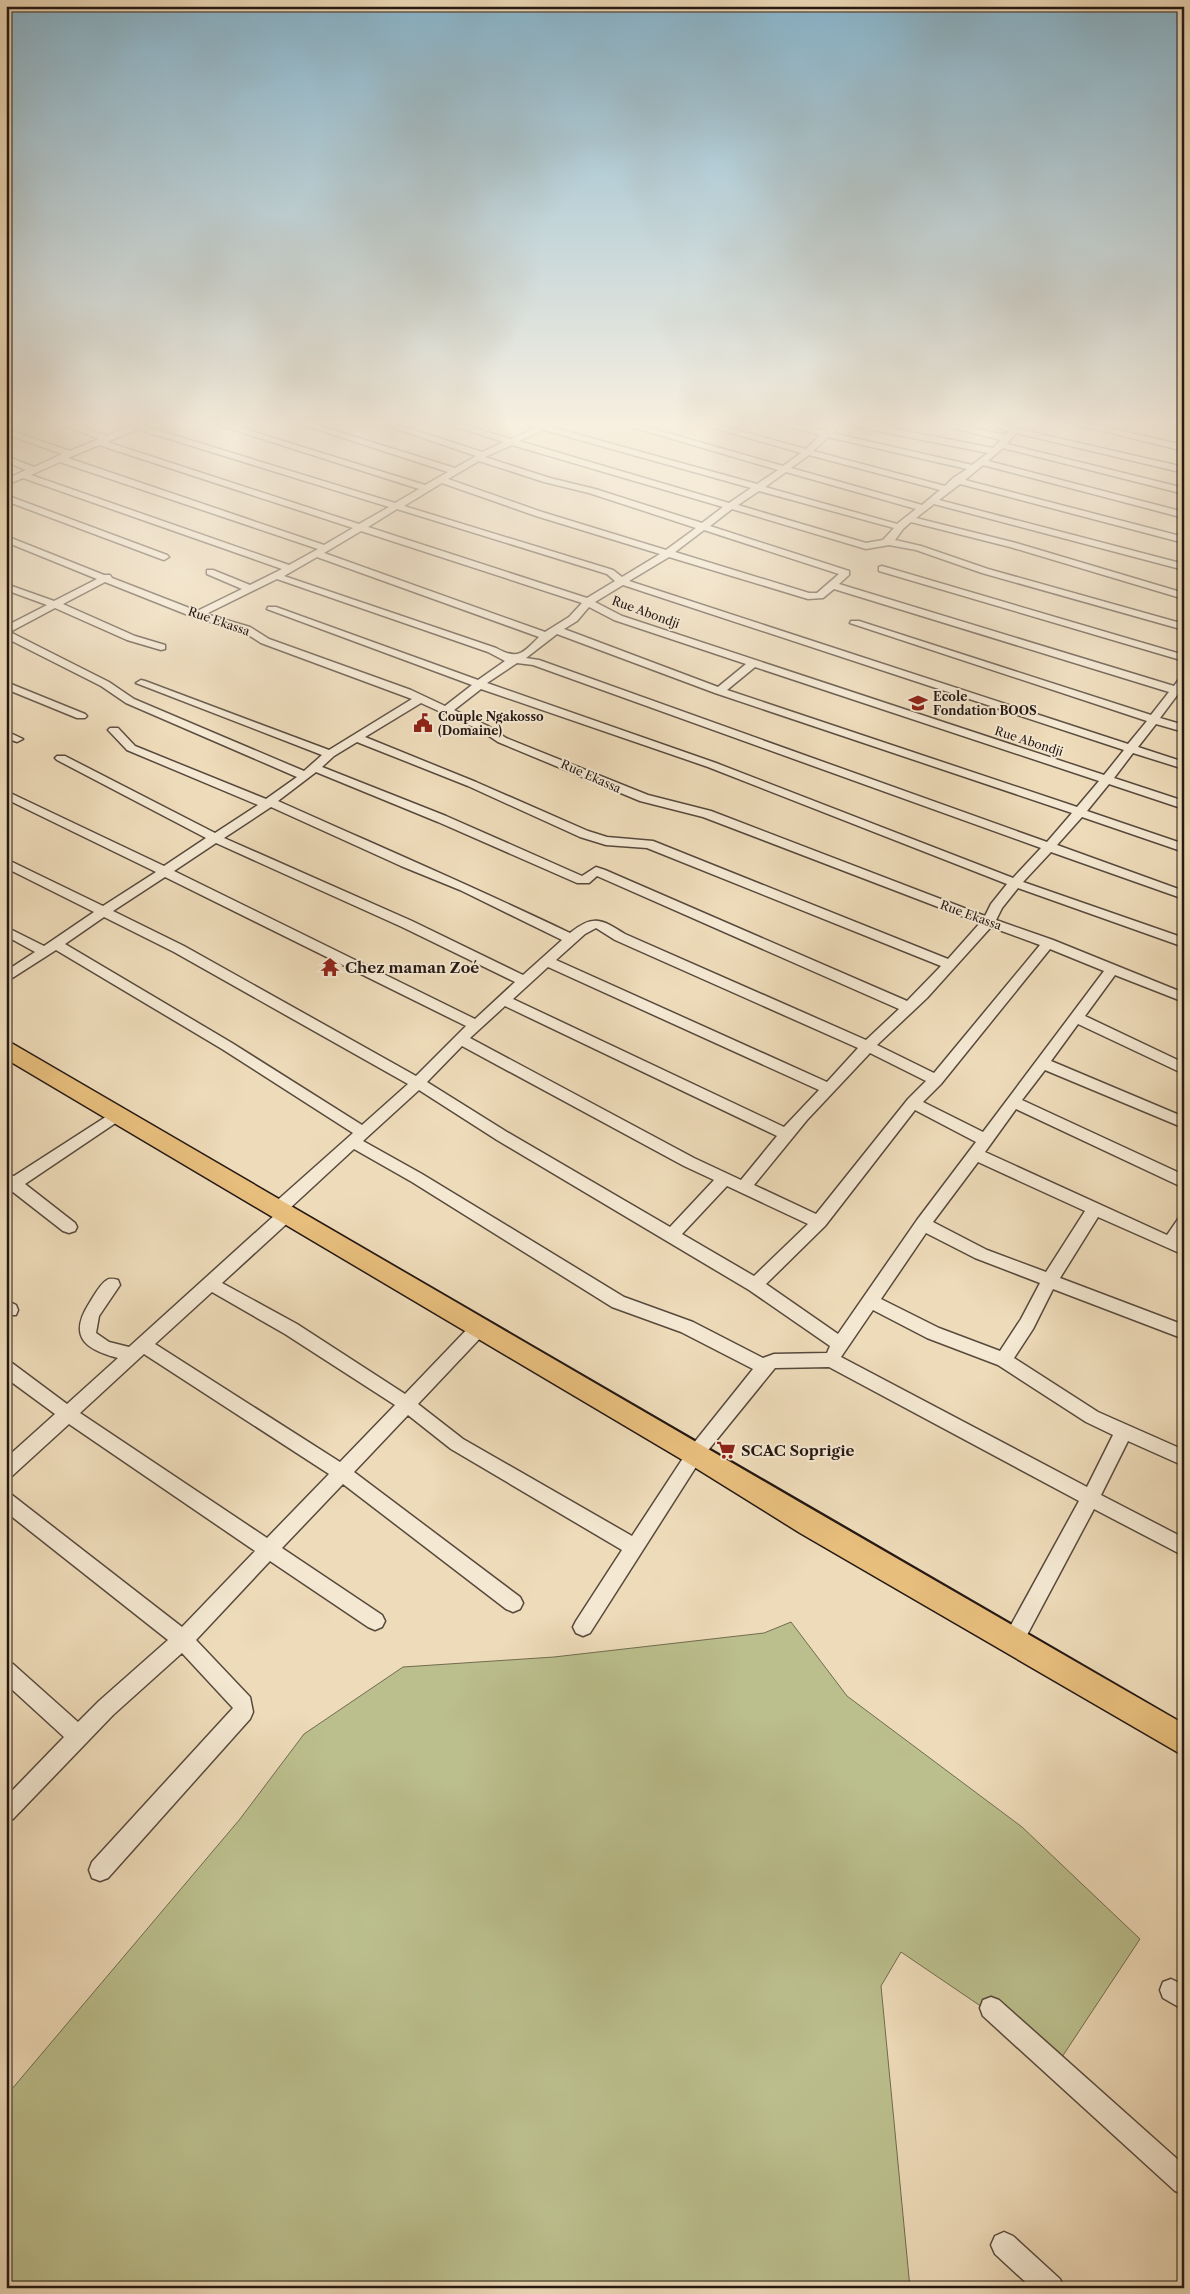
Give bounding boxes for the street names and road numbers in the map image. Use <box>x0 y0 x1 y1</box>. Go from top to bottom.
street label: Rue Abondji <box>610 593 682 631</box>
street label: Rue Ekassa <box>186 603 252 639</box>
street label: Rue Abondji <box>993 723 1065 759</box>
street label: Rue Ekassa <box>559 756 624 796</box>
street label: Rue Ekassa <box>938 897 1004 933</box>

